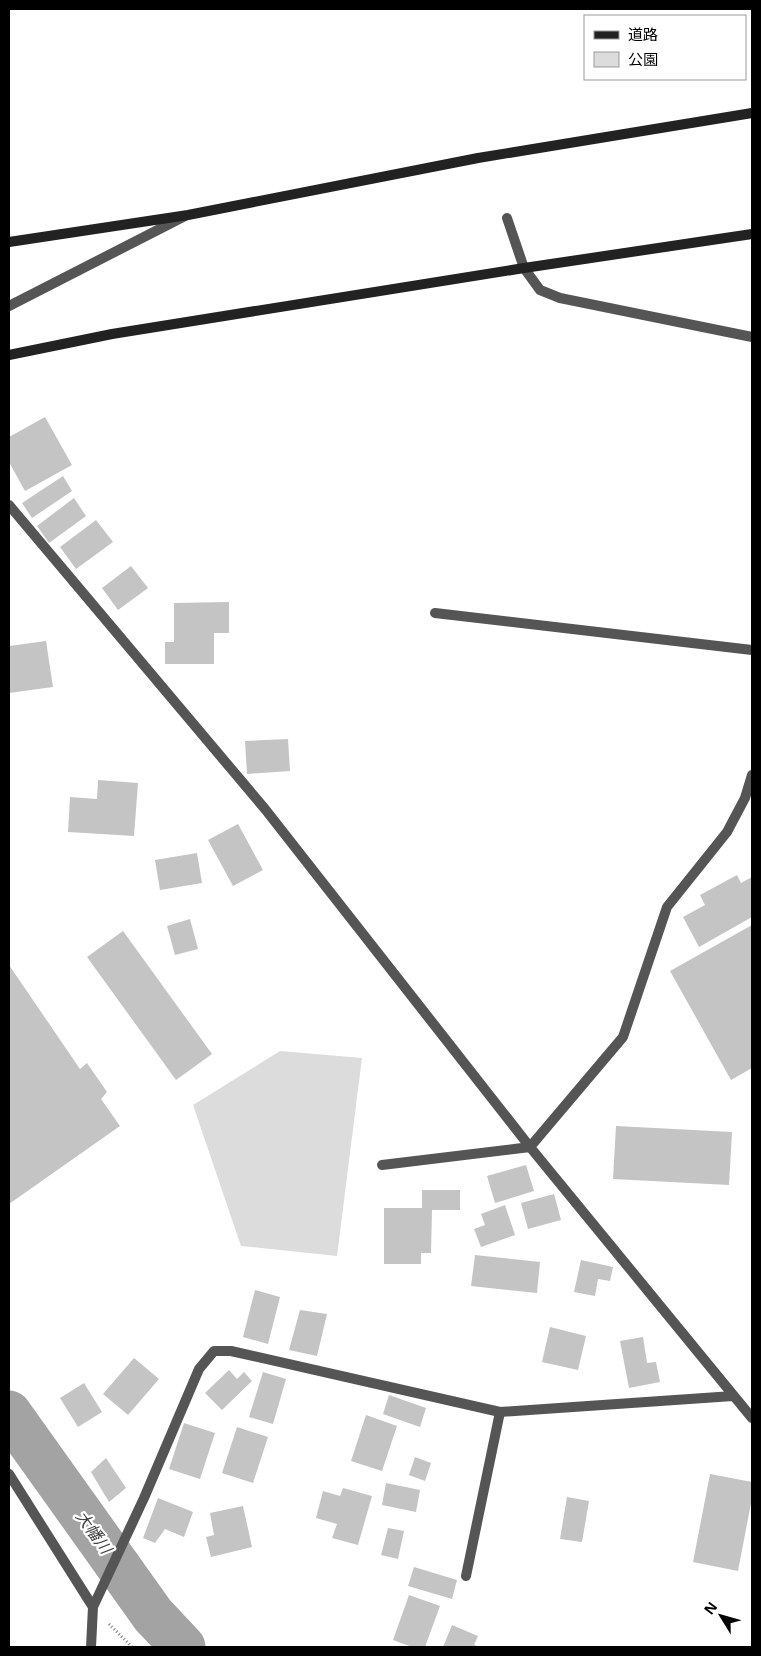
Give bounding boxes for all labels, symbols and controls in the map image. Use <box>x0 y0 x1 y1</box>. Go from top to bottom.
legend <box>584 15 746 80</box>
text: 道路 <box>628 24 658 44</box>
text: 公園 <box>628 49 658 69</box>
water label: 大幡川 <box>71 1506 118 1559</box>
north arrow <box>696 1591 746 1641</box>
text: N <box>699 1598 721 1618</box>

